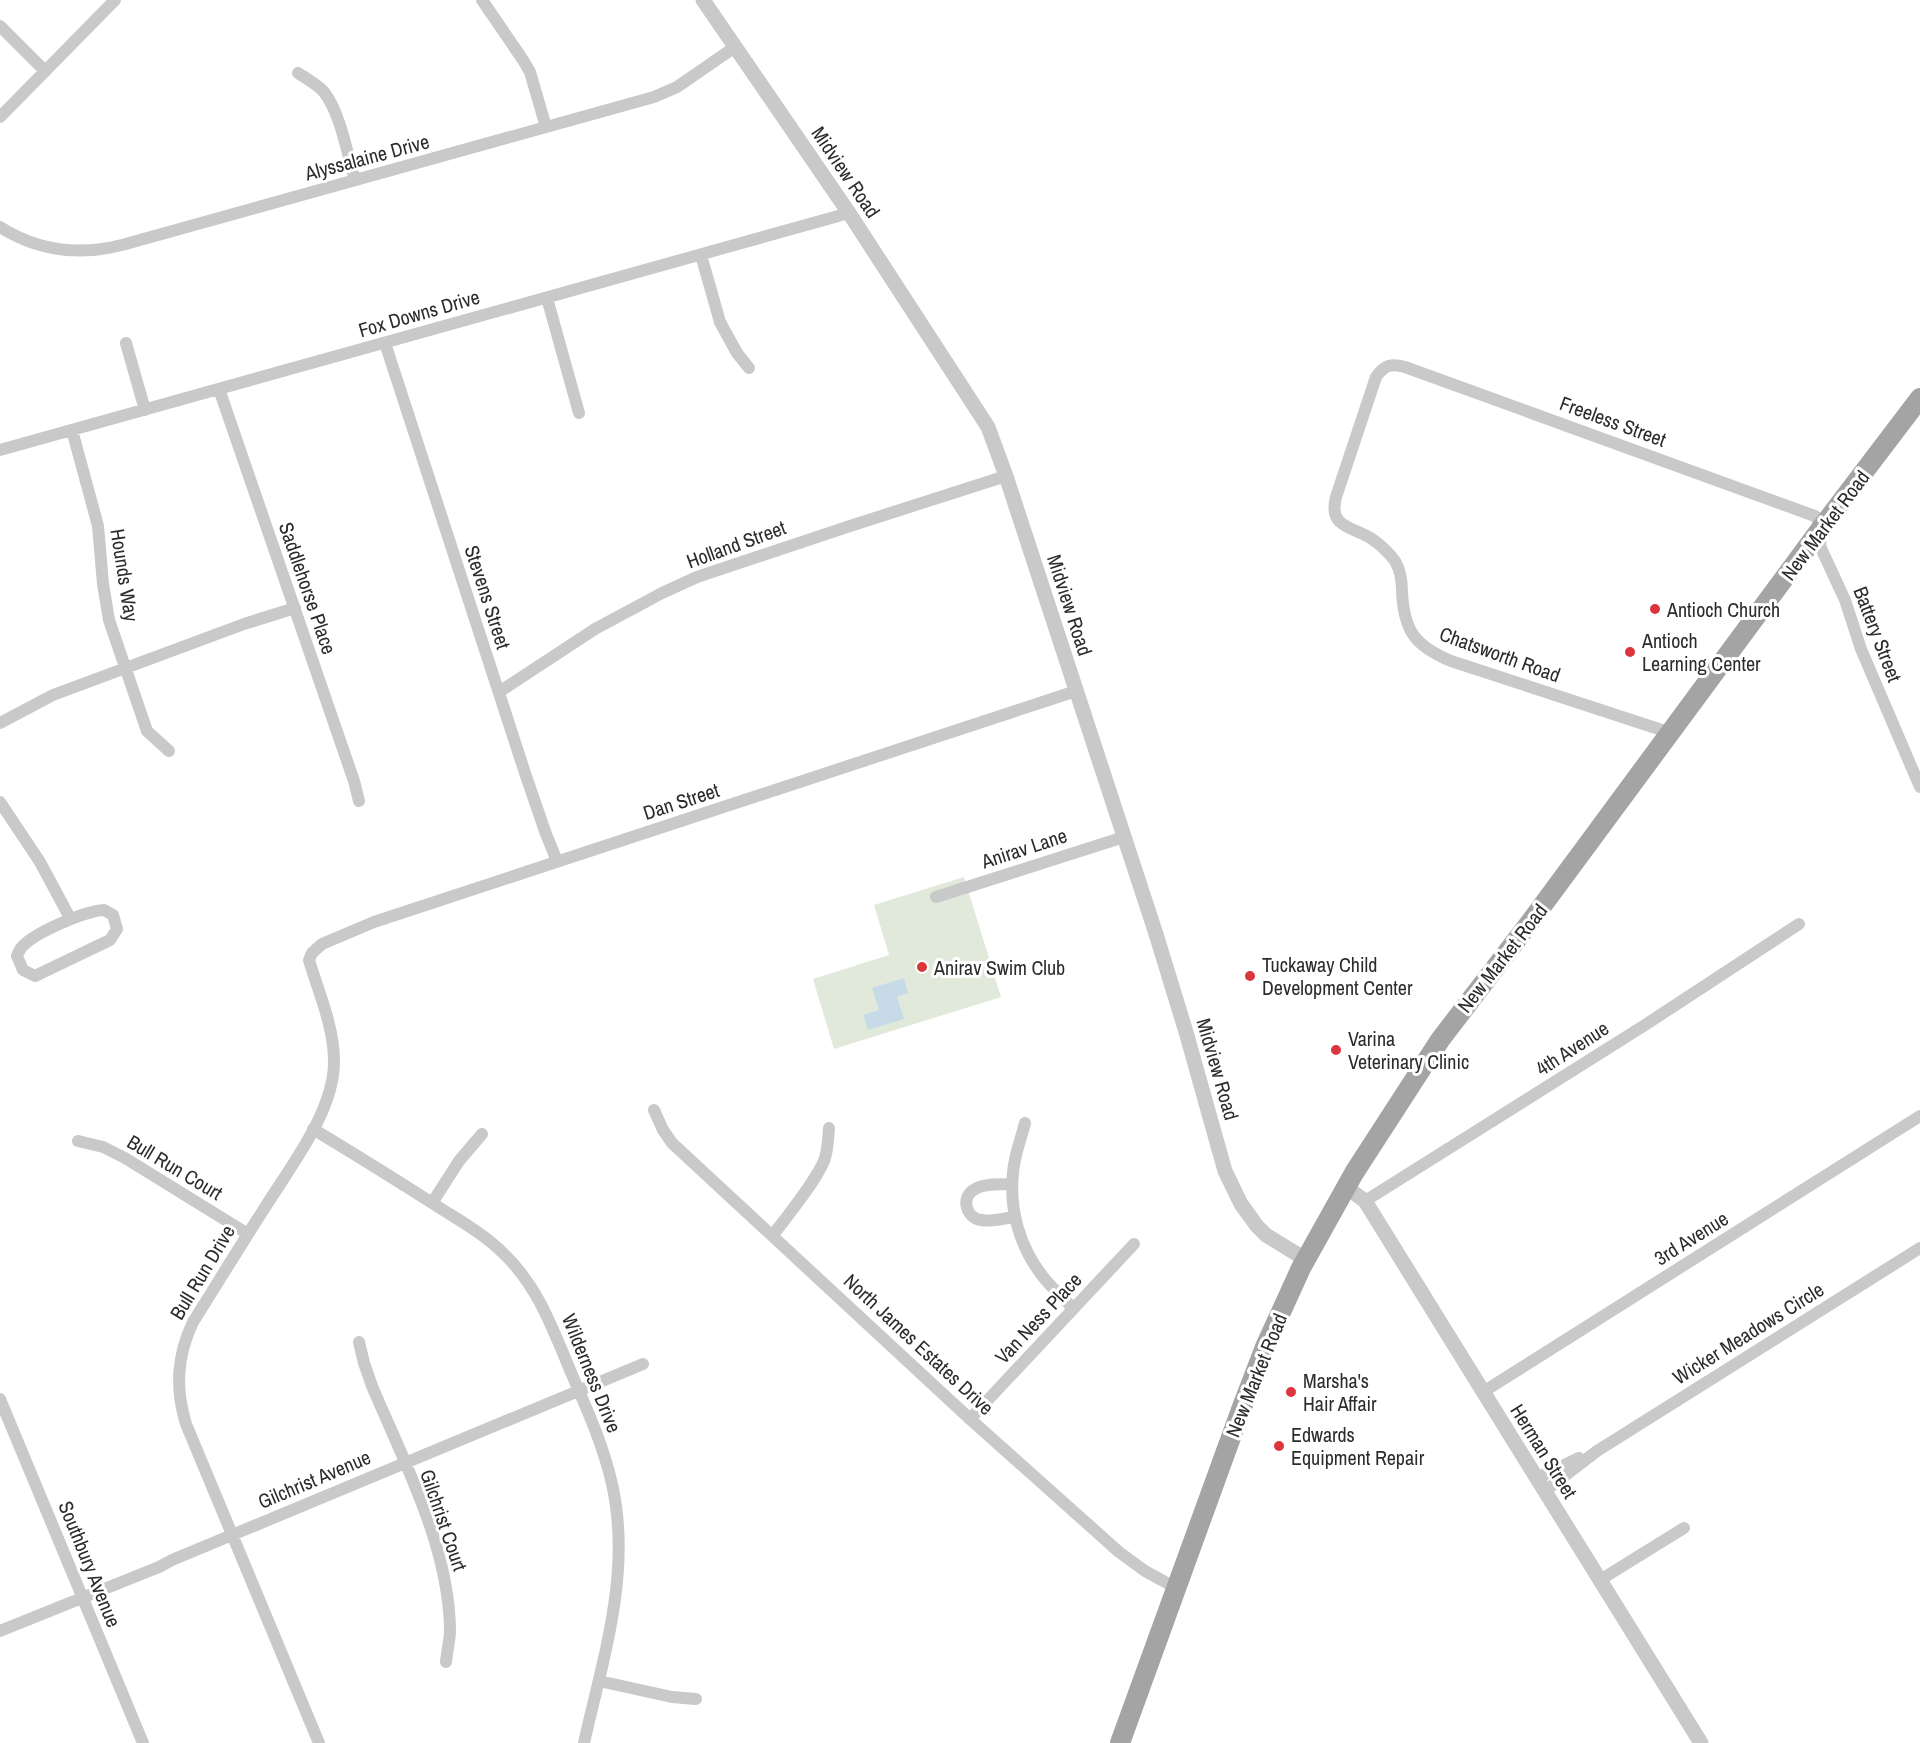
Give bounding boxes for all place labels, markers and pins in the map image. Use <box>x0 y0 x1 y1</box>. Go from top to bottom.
place label: Antioch Church <box>1666 596 1780 623</box>
marker: Antioch Church <box>1648 602 1662 616</box>
place label: Antioch Learning Center <box>1641 627 1761 677</box>
marker: Antioch Learning Center <box>1623 645 1637 659</box>
place label: Tuckaway Child Development Center <box>1262 951 1413 1001</box>
place label: Anirav Swim Club <box>933 954 1065 981</box>
marker: Anirav Swim Club <box>915 960 929 974</box>
marker: Tuckaway Child Development Center <box>1243 969 1257 983</box>
place label: Varina Veterinary Clinic <box>1348 1025 1469 1075</box>
marker: Varina Veterinary Clinic <box>1329 1043 1343 1057</box>
place label: Marsha's Hair Affair <box>1303 1367 1377 1417</box>
marker: Marsha's Hair Affair <box>1284 1385 1298 1399</box>
place label: Edwards Equipment Repair <box>1291 1421 1425 1471</box>
marker: Edwards Equipment Repair <box>1272 1439 1286 1453</box>

